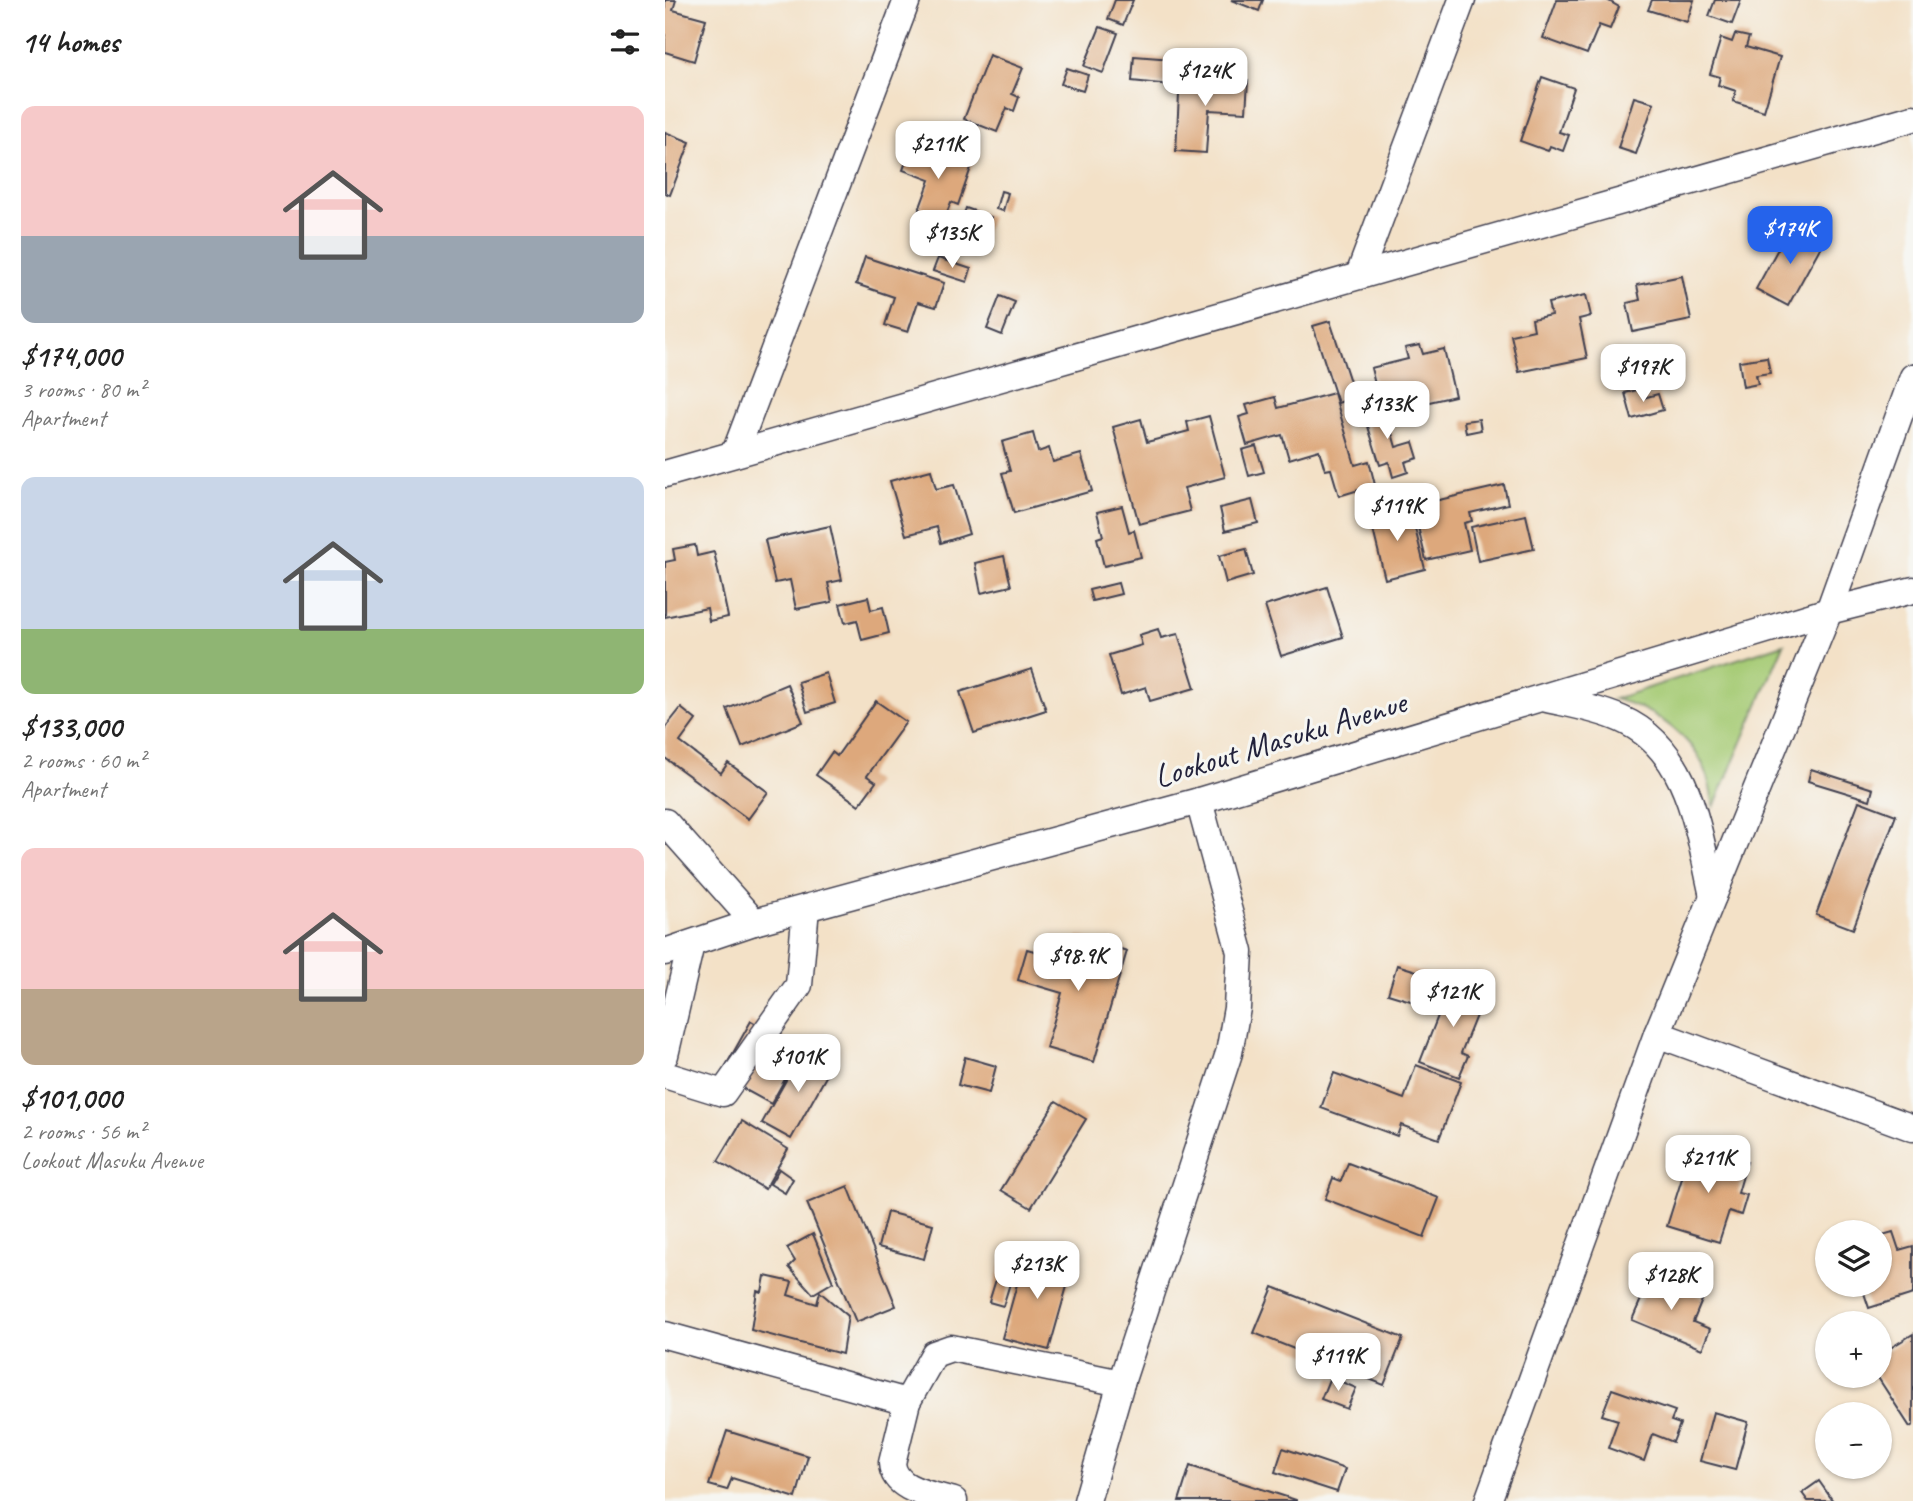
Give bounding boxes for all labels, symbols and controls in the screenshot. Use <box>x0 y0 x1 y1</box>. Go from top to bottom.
text: 14 homes <box>21 23 119 61</box>
icon: filters <box>606 23 644 61</box>
pin: $124K <box>1156 48 1254 108</box>
text: $124K <box>1178 56 1232 85</box>
pin: $211K <box>889 122 987 181</box>
text: $211K <box>911 129 965 158</box>
icon: home <box>270 152 396 278</box>
pin: $174K <box>1741 206 1839 266</box>
pin: $135K <box>903 210 1001 270</box>
text: $174K <box>1764 214 1817 243</box>
text: $135K <box>926 218 978 247</box>
text: $174,000 <box>21 337 121 375</box>
pin: $197K <box>1594 344 1692 404</box>
text: $197K <box>1617 352 1669 381</box>
text: 3 rooms · 80 m² <box>21 375 145 404</box>
pin: $133K <box>1338 382 1436 441</box>
text: $133K <box>1360 389 1414 418</box>
text: Apartment <box>21 404 106 433</box>
pin: $119K <box>1348 484 1446 543</box>
text: $119K <box>1371 491 1423 520</box>
icon: home <box>270 523 396 649</box>
street label: Lookout Masuku Avenue <box>1149 680 1413 797</box>
text: $133,000 <box>21 708 121 746</box>
text: 2 rooms · 60 m² <box>21 746 145 775</box>
text: Apartment <box>21 775 106 804</box>
icon: home <box>270 894 396 1020</box>
pin: $98.9K <box>1021 934 1135 993</box>
text: $98.9K <box>1049 941 1107 970</box>
pin: $121K <box>1404 970 1502 1029</box>
text: $121K <box>1426 977 1480 1006</box>
pin: $101K <box>749 1034 847 1094</box>
text: $101K <box>771 1042 825 1071</box>
text: $101,000 <box>21 1079 121 1117</box>
text: 2 rooms · 56 m² <box>21 1117 145 1146</box>
pin: $211K <box>1659 1136 1757 1195</box>
text: $211K <box>1681 1143 1735 1172</box>
text: Lookout Masuku Avenue <box>21 1146 203 1175</box>
map controls <box>1815 1220 1892 1479</box>
button: layers <box>1815 1220 1892 1297</box>
pin: $213K <box>988 1242 1086 1301</box>
text: $213K <box>1010 1249 1064 1278</box>
pin: $128K <box>1622 1252 1720 1312</box>
text: $128K <box>1644 1260 1698 1289</box>
button: + <box>1815 1311 1892 1388</box>
pin: $119K <box>1289 1334 1387 1393</box>
text: $119K <box>1312 1341 1364 1370</box>
button: − <box>1815 1402 1892 1479</box>

